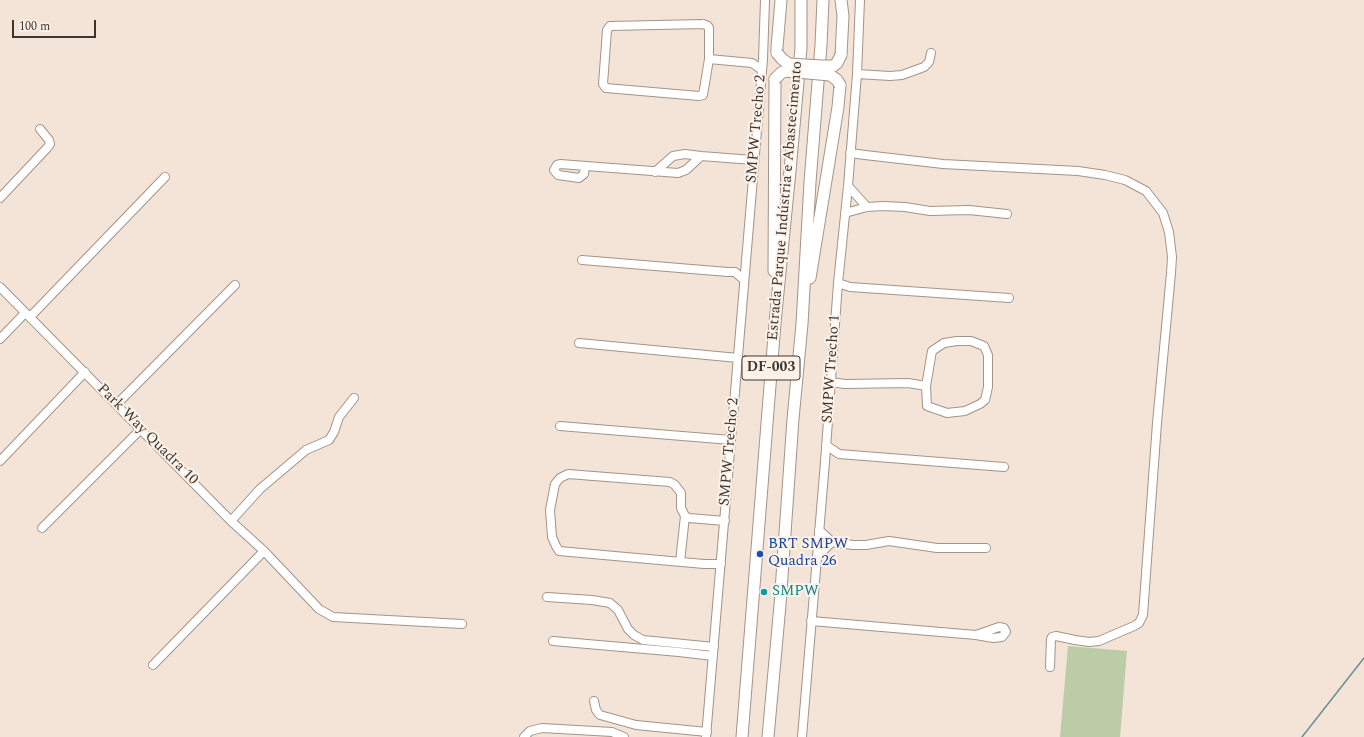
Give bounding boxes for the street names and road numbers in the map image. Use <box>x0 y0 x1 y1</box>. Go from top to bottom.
street label: Estrada Parque Indústria e Abastecimento <box>765 60 807 342</box>
street label: SMPW Trecho 2 <box>743 74 771 184</box>
street label: SMPW Trecho 1 <box>819 314 845 424</box>
road number: DF-003 <box>742 356 800 380</box>
street label: Park Way Quadra 10 <box>93 381 201 489</box>
street label: SMPW Trecho 2 <box>716 397 744 507</box>

